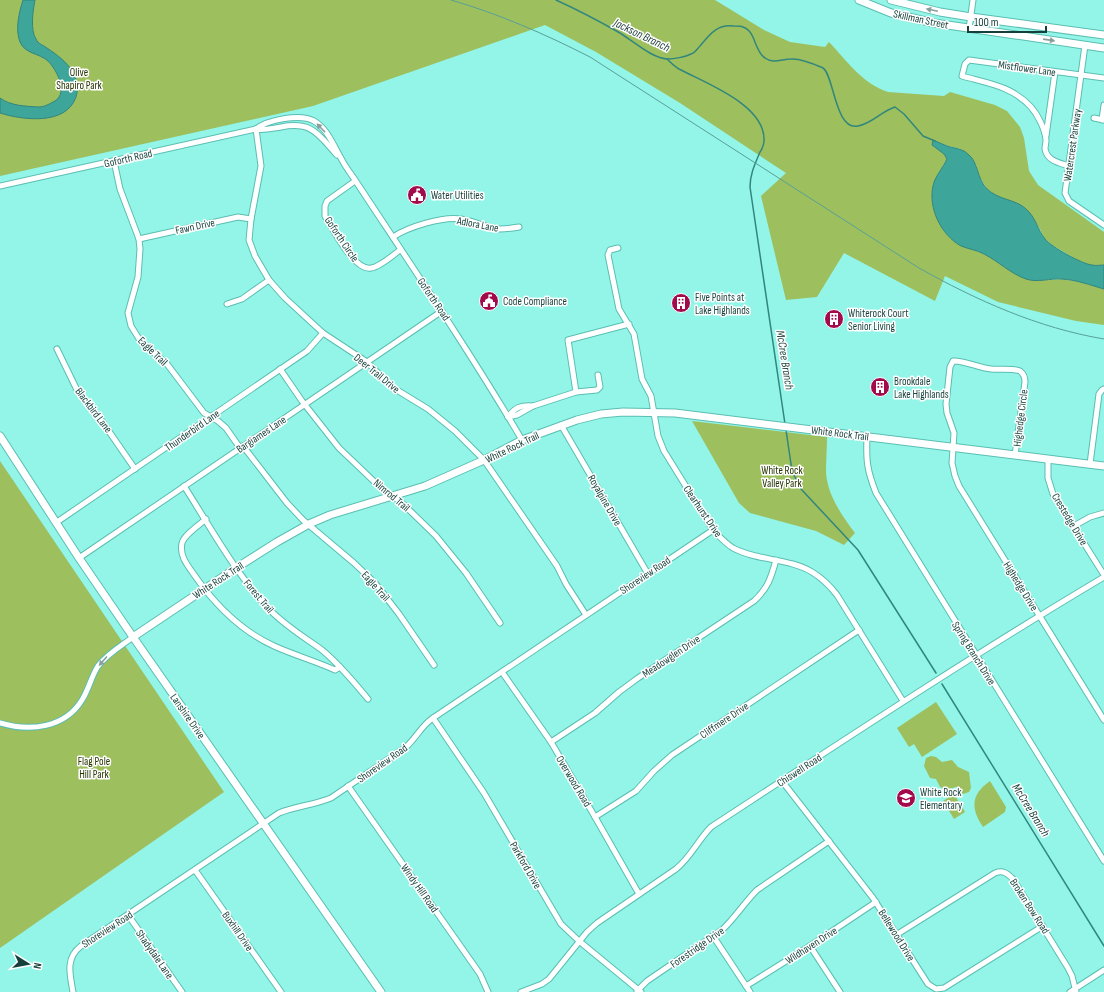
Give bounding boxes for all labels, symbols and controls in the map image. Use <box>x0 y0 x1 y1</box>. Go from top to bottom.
street label: Skillman Street <box>892 7 950 32</box>
one-way arrow <box>926 7 938 13</box>
scale bar <box>968 8 1046 34</box>
water label: Jackson Branch <box>610 15 672 55</box>
text: 100 m <box>974 15 999 30</box>
one-way arrow <box>1043 37 1055 43</box>
street label: Mistflower Lane <box>997 58 1057 79</box>
park label: Olive Shapiro Park <box>56 66 103 92</box>
street label: Watercrest Parkway <box>1061 107 1084 182</box>
one-way arrow <box>316 123 326 133</box>
street label: Goforth Road <box>103 147 154 170</box>
public building icon: Water Utilities <box>406 184 428 206</box>
place label: Water Utilities <box>431 189 484 202</box>
street label: Goforth Circle <box>322 214 361 264</box>
street label: Adlora Lane <box>455 214 500 235</box>
street label: Fawn Drive <box>174 216 216 237</box>
street label: Goforth Road <box>415 275 453 324</box>
public building icon: Code Compliance <box>478 290 500 312</box>
place label: Five Points at Lake Highlands <box>695 291 750 317</box>
building icon: Five Points at Lake Highlands <box>670 292 692 314</box>
place label: Code Compliance <box>503 295 567 308</box>
place label: Whiterock Court Senior Living <box>848 307 909 333</box>
building icon: Whiterock Court Senior Living <box>823 308 845 330</box>
water label: McCree Branch <box>772 329 797 391</box>
street label: Eagle Trail <box>135 334 170 369</box>
street label: Deer Trail Drive <box>351 351 402 396</box>
place label: Brookdale Lake Highlands <box>894 375 949 401</box>
building icon: Brookdale Lake Highlands <box>869 376 891 398</box>
street label: Blackbird Lane <box>72 385 115 435</box>
street label: Highedge Circle <box>1011 389 1030 447</box>
street label: Thunderbird Lane <box>162 407 222 454</box>
street label: Bargiames Lane <box>234 413 289 456</box>
street label: White Rock Trail <box>810 423 870 443</box>
street label: White Rock Trail <box>483 429 541 466</box>
park label: White Rock Valley Park <box>761 464 804 490</box>
street label: Royalpine Drive <box>585 473 624 528</box>
street label: Nimrod Trail <box>371 476 413 514</box>
street label: Clearhurst Drive <box>680 483 725 540</box>
street label: Crestedge Drive <box>1049 491 1090 548</box>
street label: Shoreview Road <box>617 554 673 597</box>
street label: White Rock Trail <box>190 559 246 602</box>
street label: Highedge Drive <box>1000 559 1041 613</box>
street label: Eagle Trail <box>359 569 393 604</box>
street label: Forest Trail <box>241 577 276 616</box>
street label: Spring Branch Drive <box>949 619 998 687</box>
street label: Meadowglen Drive <box>640 632 703 680</box>
one-way arrow <box>98 656 107 666</box>
street label: Lanshire Drive <box>167 691 208 741</box>
street label: Cliffmere Drive <box>698 699 751 741</box>
street label: Shoreview Road <box>355 741 410 785</box>
street label: Chiswell Road <box>774 751 824 790</box>
street label: Overwood Road <box>553 753 594 809</box>
park label: Flag Pole Hill Park <box>78 755 110 781</box>
water label: McCree Branch <box>1008 781 1053 840</box>
place label: White Rock Elementary <box>920 786 963 812</box>
school or university icon: White Rock Elementary <box>895 787 917 809</box>
street label: Parkford Drive <box>507 839 544 891</box>
street label: Windy Hill Road <box>398 861 441 915</box>
street label: Broken Bow Road <box>1007 876 1052 937</box>
street label: Bellewood Drive <box>876 907 918 964</box>
street label: Shoreview Road <box>79 908 136 951</box>
street label: Buxhill Drive <box>219 909 256 954</box>
street label: Forestridge Drive <box>668 924 727 971</box>
street label: Wildhaven Drive <box>783 924 840 967</box>
street label: Shadydale Lane <box>133 927 176 981</box>
north arrow <box>8 944 48 984</box>
text: N <box>30 962 44 970</box>

